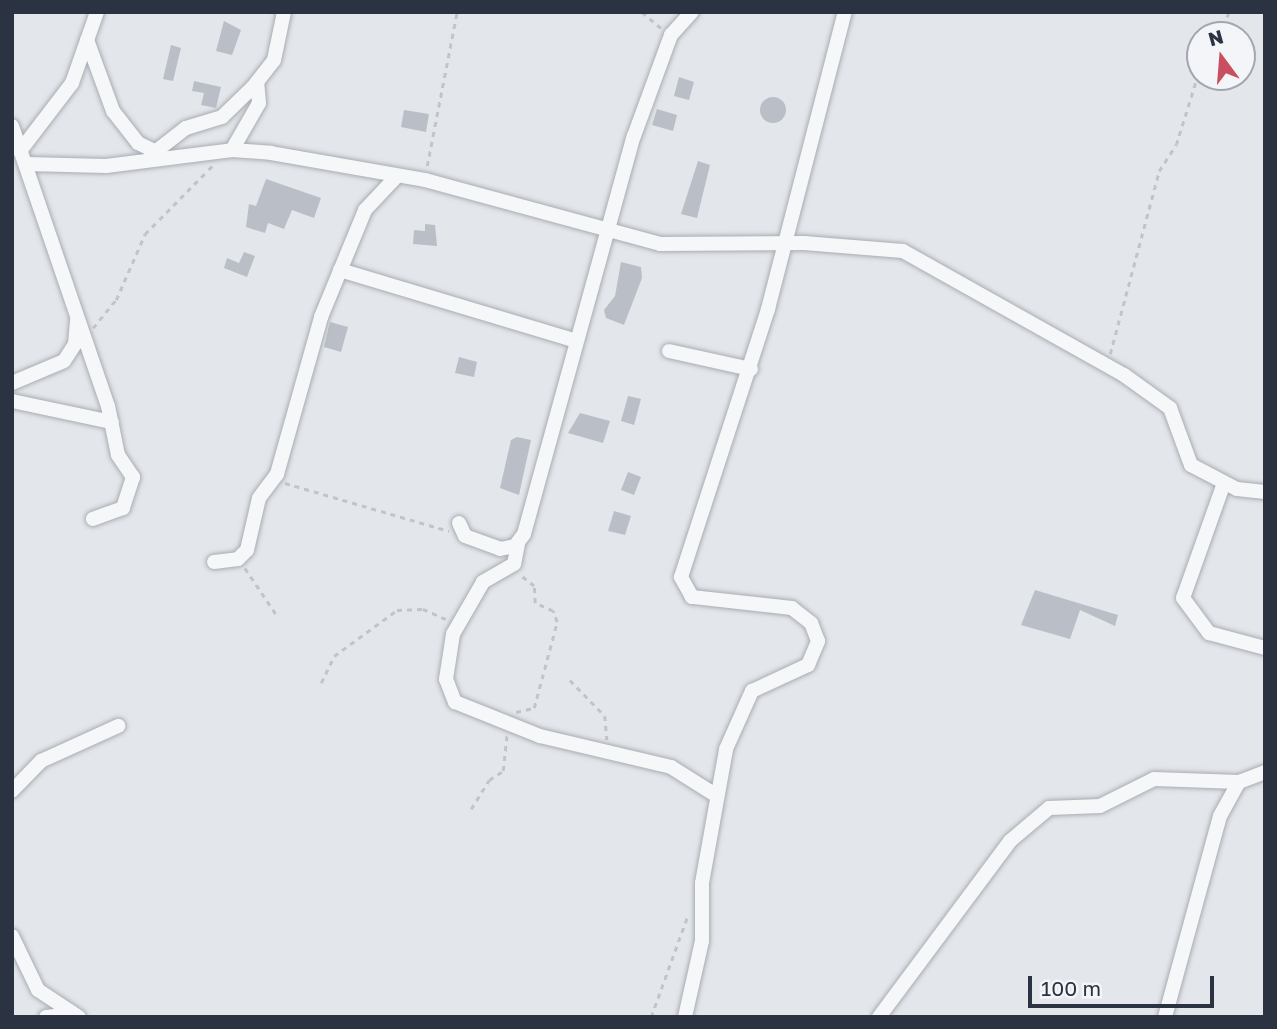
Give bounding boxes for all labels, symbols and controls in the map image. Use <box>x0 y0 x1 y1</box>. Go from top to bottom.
north arrow <box>1186 21 1256 91</box>
text: N <box>1206 24 1226 50</box>
scale bar <box>1032 962 1218 1006</box>
text: 100 m <box>1041 975 1101 1001</box>

